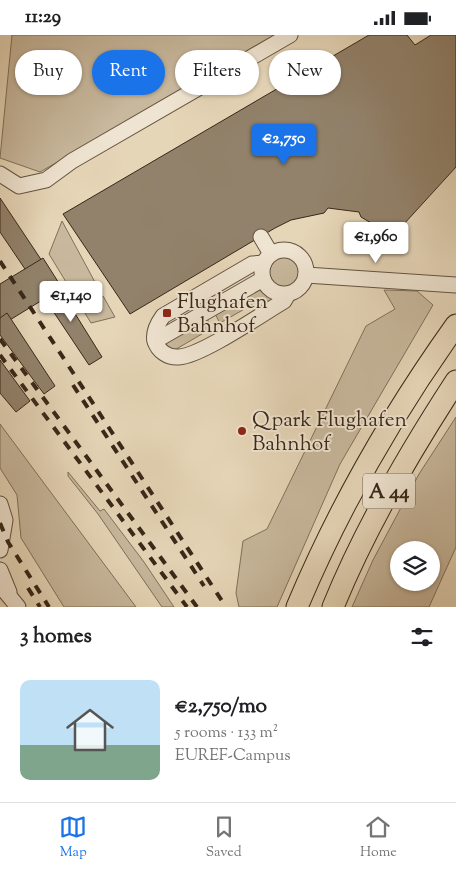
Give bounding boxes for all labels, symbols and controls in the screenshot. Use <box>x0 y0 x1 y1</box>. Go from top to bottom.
text: 11:29 <box>25 4 61 31</box>
chip: Buy <box>15 50 82 95</box>
chip: Rent <box>92 50 165 95</box>
chip: Filters <box>175 50 259 95</box>
chip: New <box>269 50 341 95</box>
pin: €2,750 <box>243 123 325 166</box>
text: €2,750 <box>262 128 306 151</box>
pin: €1,960 <box>335 221 417 264</box>
text: €1,960 <box>354 226 398 249</box>
pin: €1,140 <box>30 281 112 323</box>
text: €1,140 <box>50 285 92 308</box>
place label: Flughafen Bahnhof <box>177 288 268 342</box>
marker: Flughafen Bahnhof <box>161 307 173 319</box>
place label: Qpark Flughafen Bahnhof <box>252 406 407 460</box>
marker: Qpark Flughafen Bahnhof <box>236 425 248 437</box>
road number: A 44 <box>363 473 415 509</box>
map controls <box>390 541 440 591</box>
button: layers <box>390 541 440 591</box>
text: 3 homes <box>20 622 92 652</box>
icon: filters <box>408 623 436 651</box>
text: €2,750/mo <box>175 692 267 722</box>
icon: home <box>60 700 120 760</box>
text: 5 rooms · 133 m² <box>175 722 278 745</box>
text: EUREF-Campus <box>175 745 290 768</box>
tab: Map <box>59 813 87 863</box>
tab: Saved <box>206 813 242 863</box>
tab: Home <box>360 813 397 863</box>

